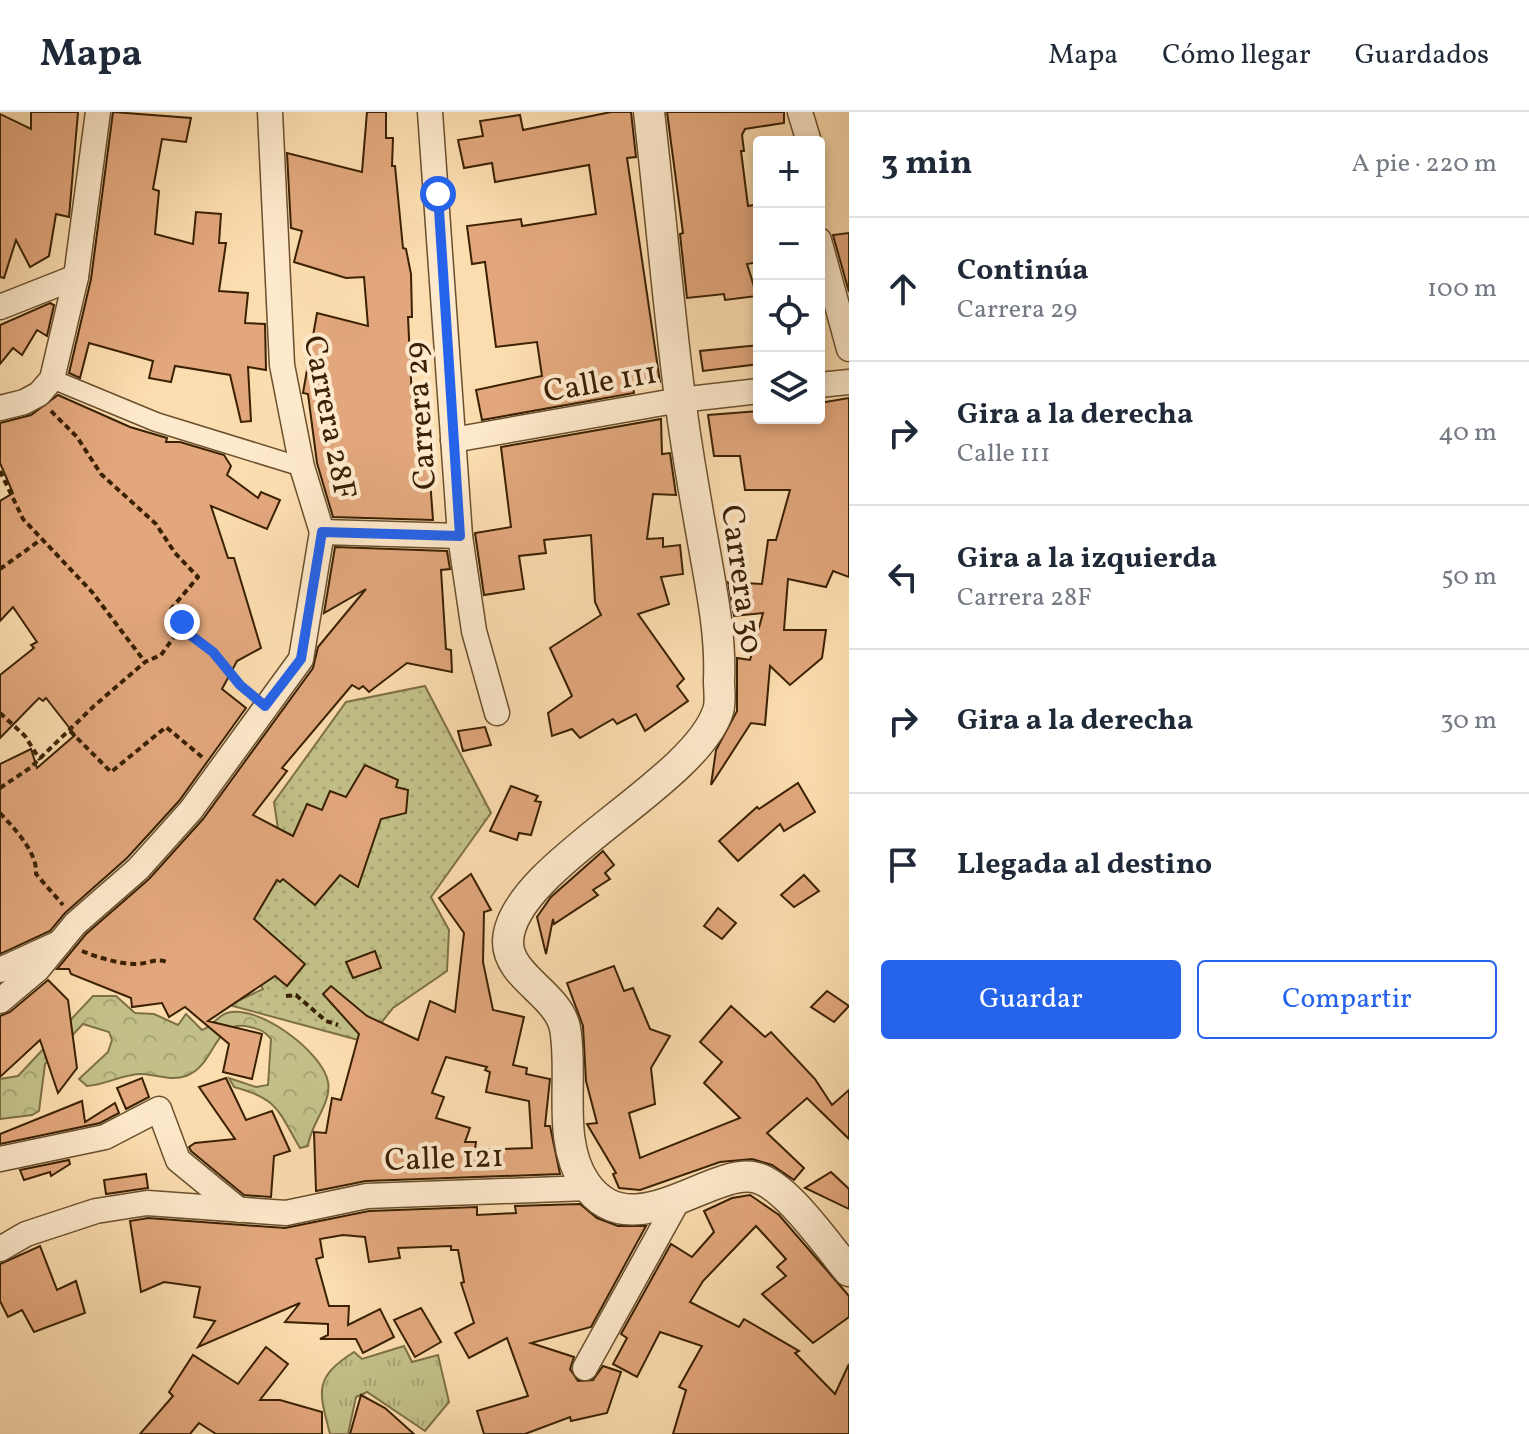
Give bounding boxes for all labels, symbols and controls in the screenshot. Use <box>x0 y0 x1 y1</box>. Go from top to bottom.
text: Mapa <box>40 29 142 82</box>
text: Mapa <box>1048 36 1118 75</box>
text: Cómo llegar <box>1162 36 1311 75</box>
text: Guardados <box>1355 36 1489 75</box>
map controls <box>753 136 825 424</box>
button: + <box>753 136 825 208</box>
text: 3 min <box>881 141 972 188</box>
text: A pie · 220 m <box>1351 146 1497 182</box>
route start <box>420 176 456 212</box>
button: − <box>753 208 825 280</box>
text: Continúa <box>957 250 1089 292</box>
icon: ahead <box>881 267 925 311</box>
text: 100 m <box>1427 271 1497 307</box>
button: locate <box>753 280 825 352</box>
text: Carrera 29 <box>957 292 1077 328</box>
street label: Carrera 28F <box>291 332 365 503</box>
street label: Carrera 29 <box>395 340 449 491</box>
street label: Calle 111 <box>540 352 661 416</box>
button: layers <box>753 352 825 424</box>
text: Gira a la derecha <box>957 394 1193 436</box>
icon: right <box>881 411 925 455</box>
text: 40 m <box>1438 415 1497 451</box>
text: Calle 111 <box>957 436 1050 472</box>
street label: Carrera 30 <box>708 502 772 657</box>
text: Gira a la izquierda <box>957 538 1217 580</box>
icon: left <box>881 555 925 599</box>
text: 50 m <box>1441 559 1497 595</box>
text: Carrera 28F <box>957 580 1092 616</box>
route end <box>164 604 200 640</box>
icon: right <box>881 699 925 743</box>
text: Gira a la derecha <box>957 700 1193 742</box>
text: 30 m <box>1440 703 1497 739</box>
icon: arrive <box>881 843 925 887</box>
text: Llegada al destino <box>957 844 1212 886</box>
button: Guardar <box>881 960 1181 1039</box>
button: Compartir <box>1197 960 1497 1039</box>
street label: Calle 121 <box>384 1136 505 1184</box>

